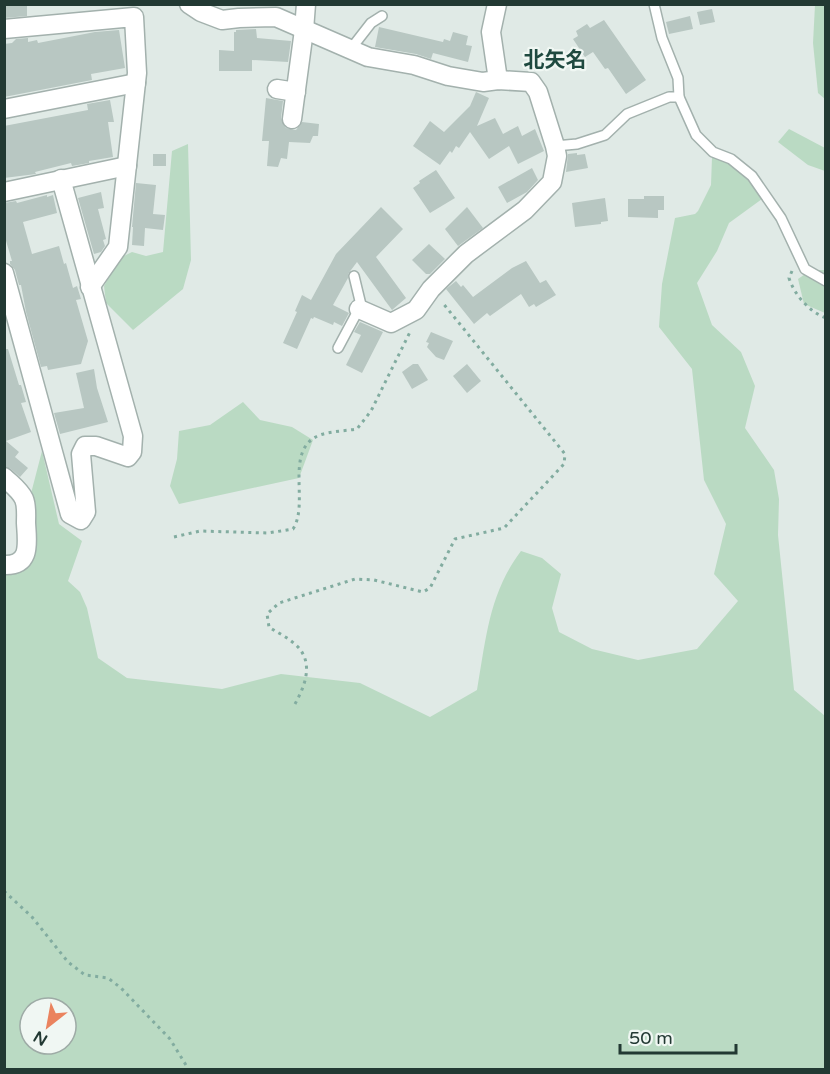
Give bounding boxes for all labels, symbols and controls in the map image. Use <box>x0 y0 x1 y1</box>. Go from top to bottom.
district label: 北矢名 <box>524 48 587 73</box>
north arrow <box>18 996 78 1056</box>
scale bar <box>620 1017 736 1055</box>
text: N <box>30 1026 51 1050</box>
text: 50 m <box>629 1027 673 1049</box>

